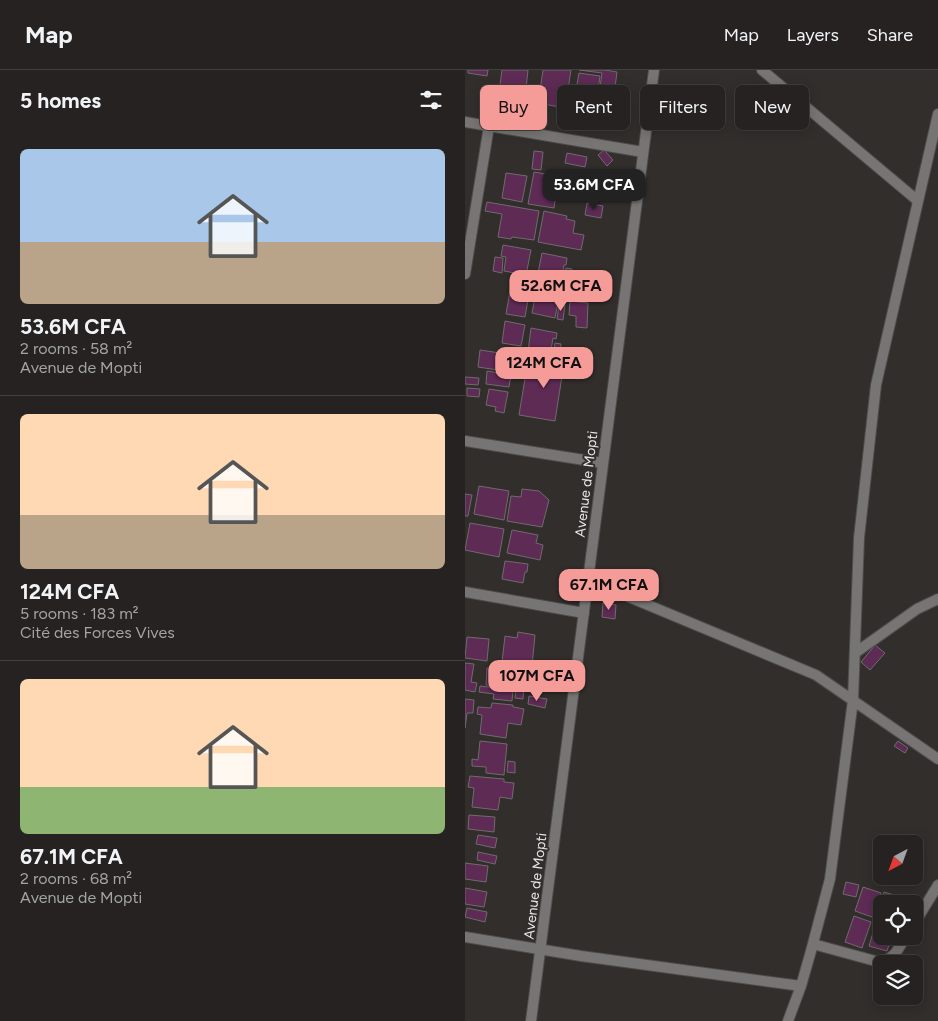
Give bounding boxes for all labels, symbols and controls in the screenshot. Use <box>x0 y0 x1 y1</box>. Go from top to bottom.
text: Map <box>25 20 73 49</box>
text: Map <box>724 24 759 46</box>
text: Layers <box>787 24 839 46</box>
text: Share <box>867 24 913 46</box>
chip: Buy <box>480 85 547 130</box>
chip: Rent <box>557 85 630 130</box>
chip: Filters <box>640 85 725 130</box>
chip: New <box>735 85 809 130</box>
icon: filters <box>417 86 445 114</box>
text: 5 homes <box>20 88 101 113</box>
pin: 53.6M CFA <box>537 168 651 211</box>
text: 53.6M CFA <box>554 175 634 194</box>
icon: home <box>188 181 278 271</box>
pin: 52.6M CFA <box>504 270 618 312</box>
text: 52.6M CFA <box>520 276 602 295</box>
text: 53.6M CFA <box>20 314 126 339</box>
text: 2 rooms · 58 m² <box>20 339 132 358</box>
pin: 124M CFA <box>492 346 596 389</box>
text: 124M CFA <box>506 353 582 372</box>
text: Avenue de Mopti <box>20 358 142 377</box>
street label: Avenue de Mopti <box>572 430 601 538</box>
icon: home <box>188 447 278 537</box>
pin: 67.1M CFA <box>552 568 666 611</box>
text: 67.1M CFA <box>570 575 648 594</box>
text: 124M CFA <box>20 579 119 604</box>
text: 5 rooms · 183 m² <box>20 604 139 623</box>
text: Cité des Forces Vives <box>20 623 175 642</box>
pin: 107M CFA <box>485 660 589 702</box>
text: 107M CFA <box>499 666 575 685</box>
icon: home <box>188 712 278 802</box>
street label: Avenue de Mopti <box>521 832 550 940</box>
north arrow <box>873 835 923 885</box>
map controls <box>873 835 923 1005</box>
text: 67.1M CFA <box>20 844 123 869</box>
text: 2 rooms · 68 m² <box>20 869 132 888</box>
text: Avenue de Mopti <box>20 888 142 907</box>
button: locate <box>873 895 923 945</box>
button: layers <box>873 955 923 1005</box>

